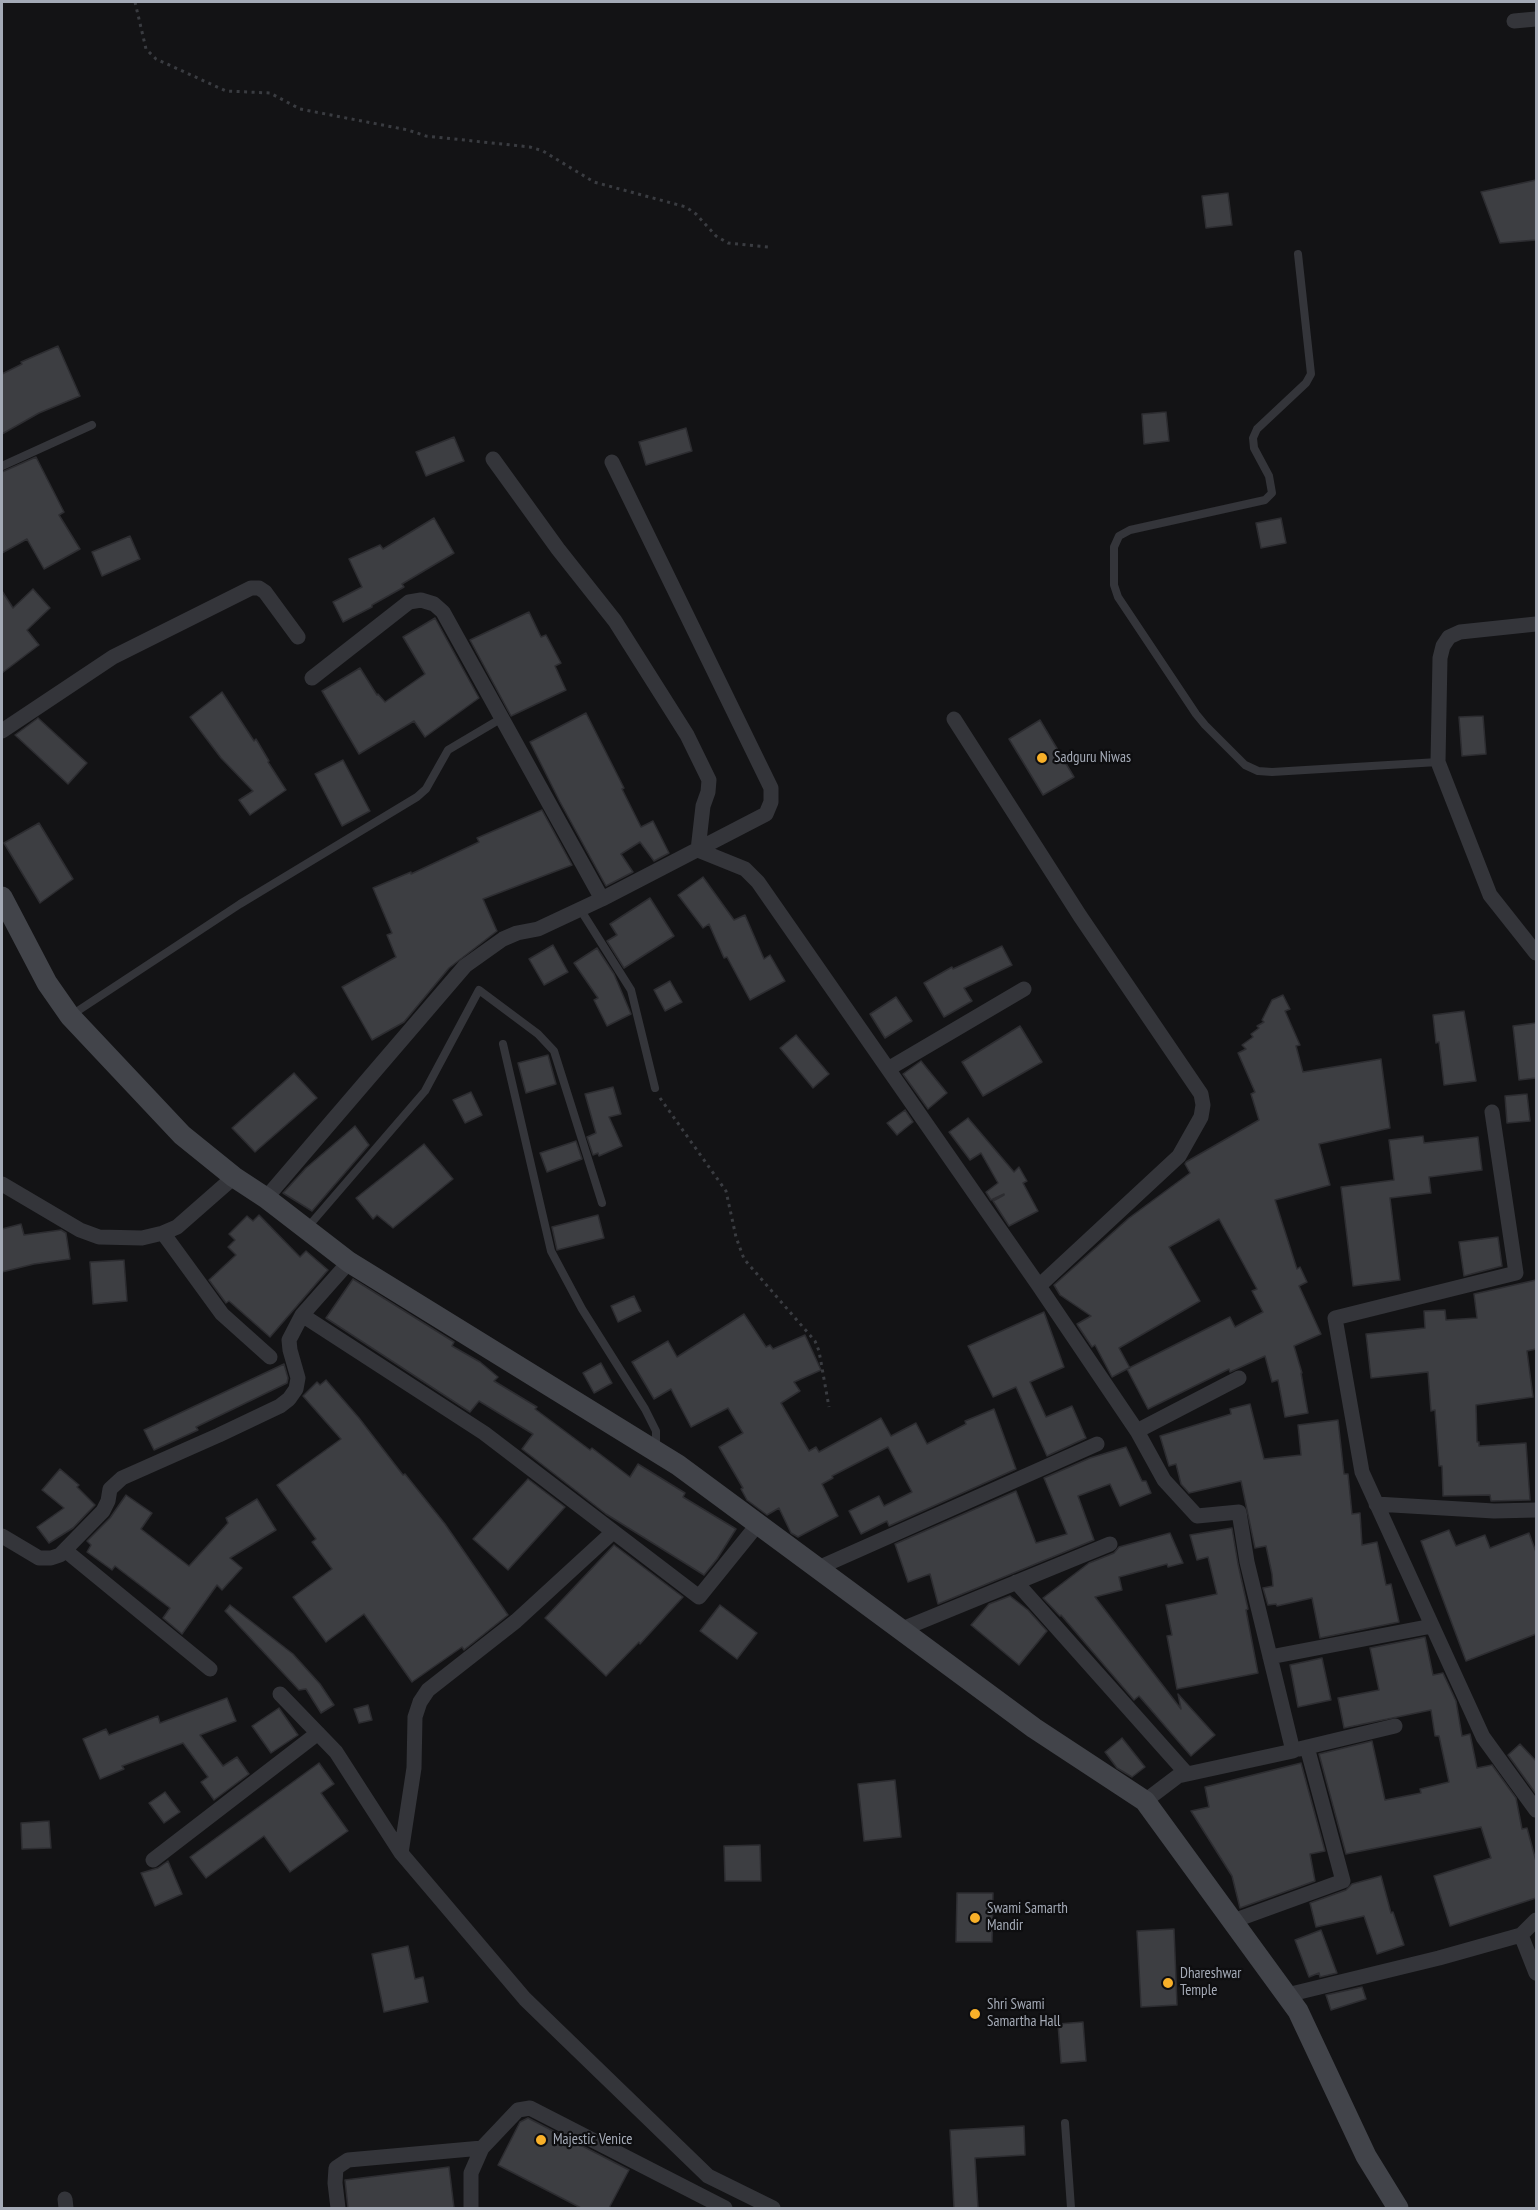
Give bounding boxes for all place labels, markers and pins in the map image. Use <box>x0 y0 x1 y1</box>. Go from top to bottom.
place label: Sadguru Niwas <box>1054 749 1131 767</box>
marker: Sadguru Niwas <box>1035 751 1049 765</box>
place label: Swami Samarth Mandir <box>987 1900 1068 1935</box>
marker: Swami Samarth Mandir <box>968 1911 982 1925</box>
place label: Dhareshwar Temple <box>1180 1965 1241 2000</box>
marker: Dhareshwar Temple <box>1161 1976 1175 1990</box>
place label: Shri Swami Samartha Hall <box>987 1996 1061 2031</box>
marker: Shri Swami Samartha Hall <box>968 2007 982 2021</box>
place label: Majestic Venice <box>553 2131 632 2149</box>
marker: Majestic Venice <box>534 2133 548 2147</box>

